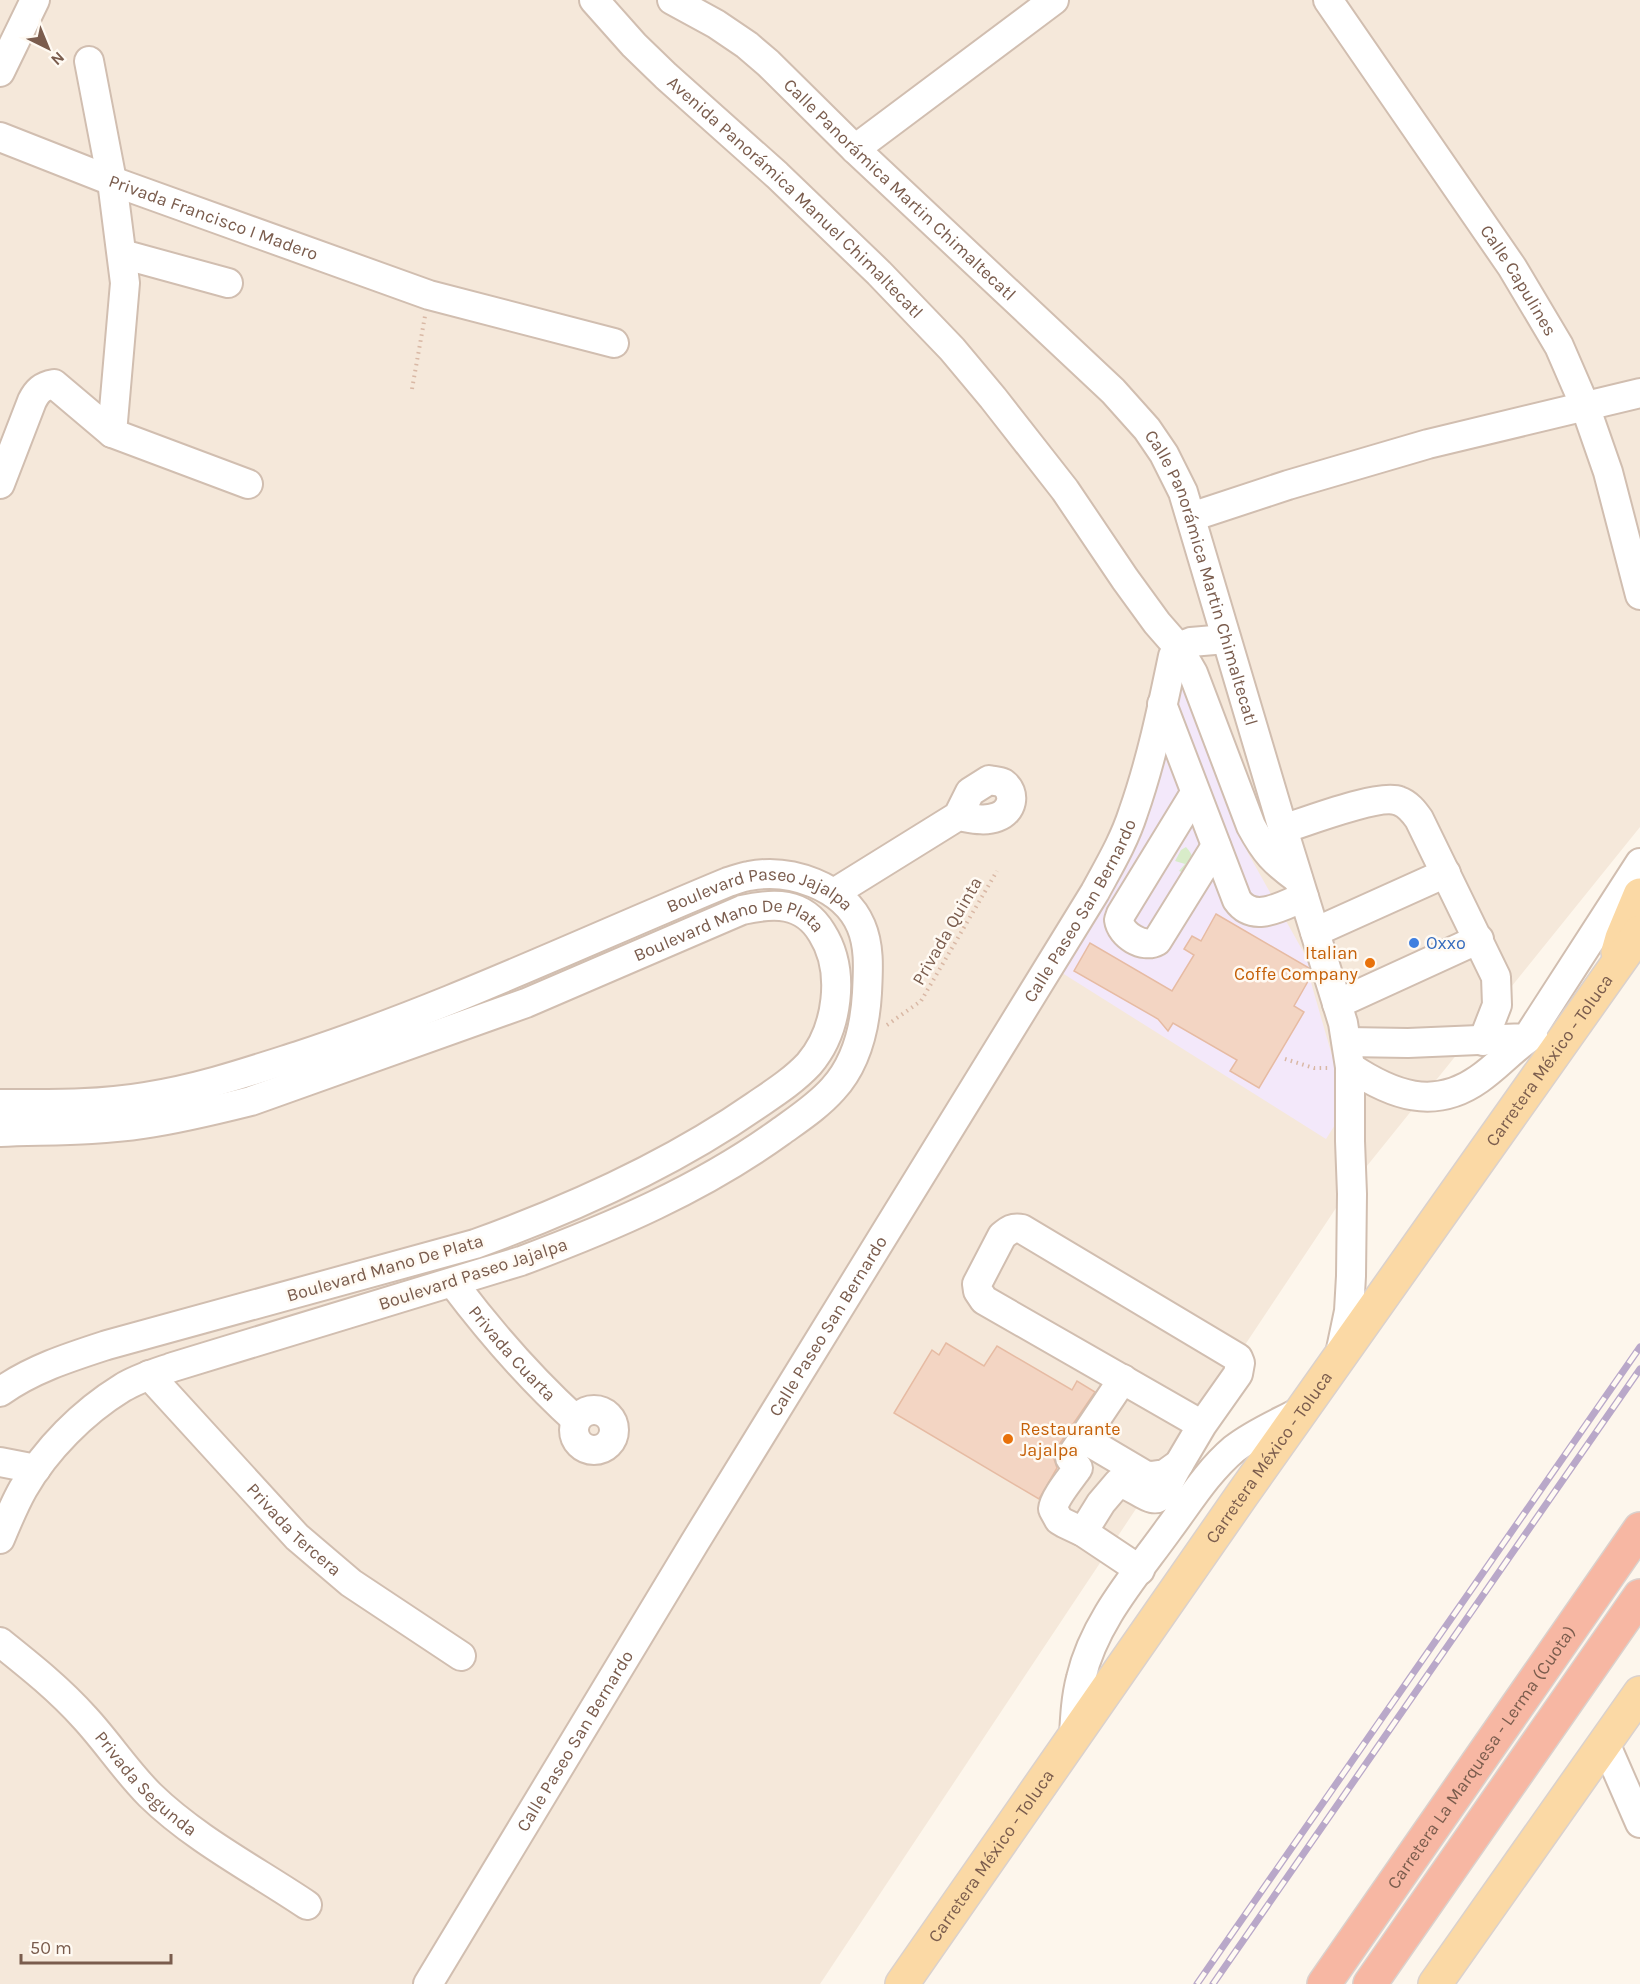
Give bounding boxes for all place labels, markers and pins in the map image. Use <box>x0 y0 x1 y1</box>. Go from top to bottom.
place label: Oxxo <box>1426 932 1466 954</box>
marker: Oxxo <box>1407 936 1421 950</box>
place label: Italian Coffe Company <box>1234 942 1359 985</box>
marker: Italian Coffe Company <box>1363 956 1377 970</box>
place label: Restaurante Jajalpa <box>1020 1418 1121 1461</box>
marker: Restaurante Jajalpa <box>1001 1432 1015 1446</box>

